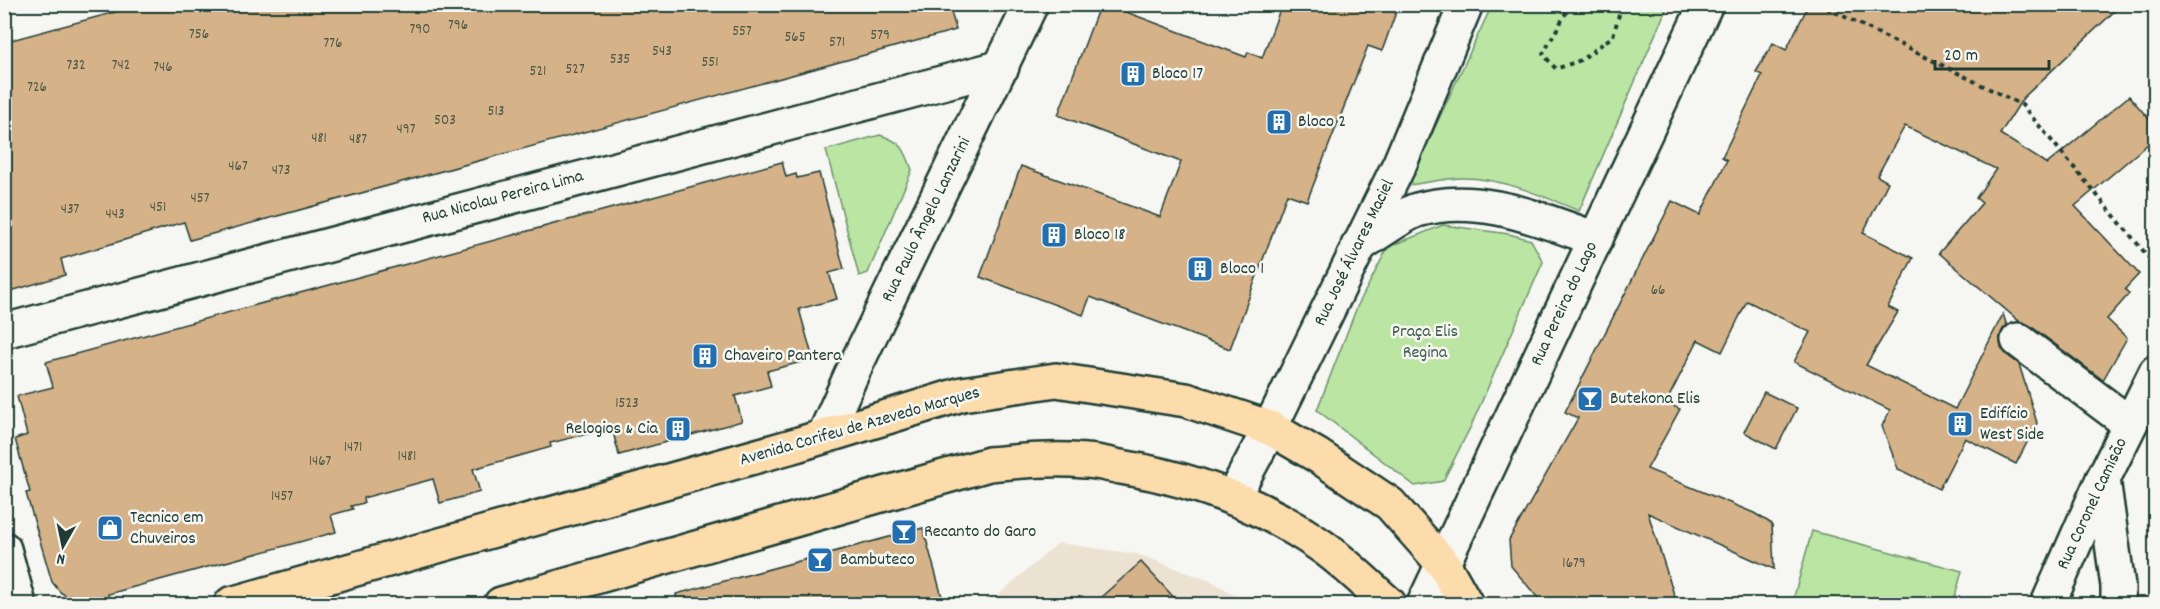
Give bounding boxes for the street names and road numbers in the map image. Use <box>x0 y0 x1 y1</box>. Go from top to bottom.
street label: Rua Paulo Ângelo Lanzarini <box>876 133 978 307</box>
street label: Rua Nicolau Pereira Lima <box>420 164 587 232</box>
street label: Rua José Álvares Maciel <box>1309 175 1402 331</box>
street label: Rua Pereira do Lago <box>1525 238 1605 370</box>
street label: Avenida Corifeu de Azevedo Marques <box>737 381 983 473</box>
street label: Rua Coronel Camisão <box>2051 434 2135 574</box>

